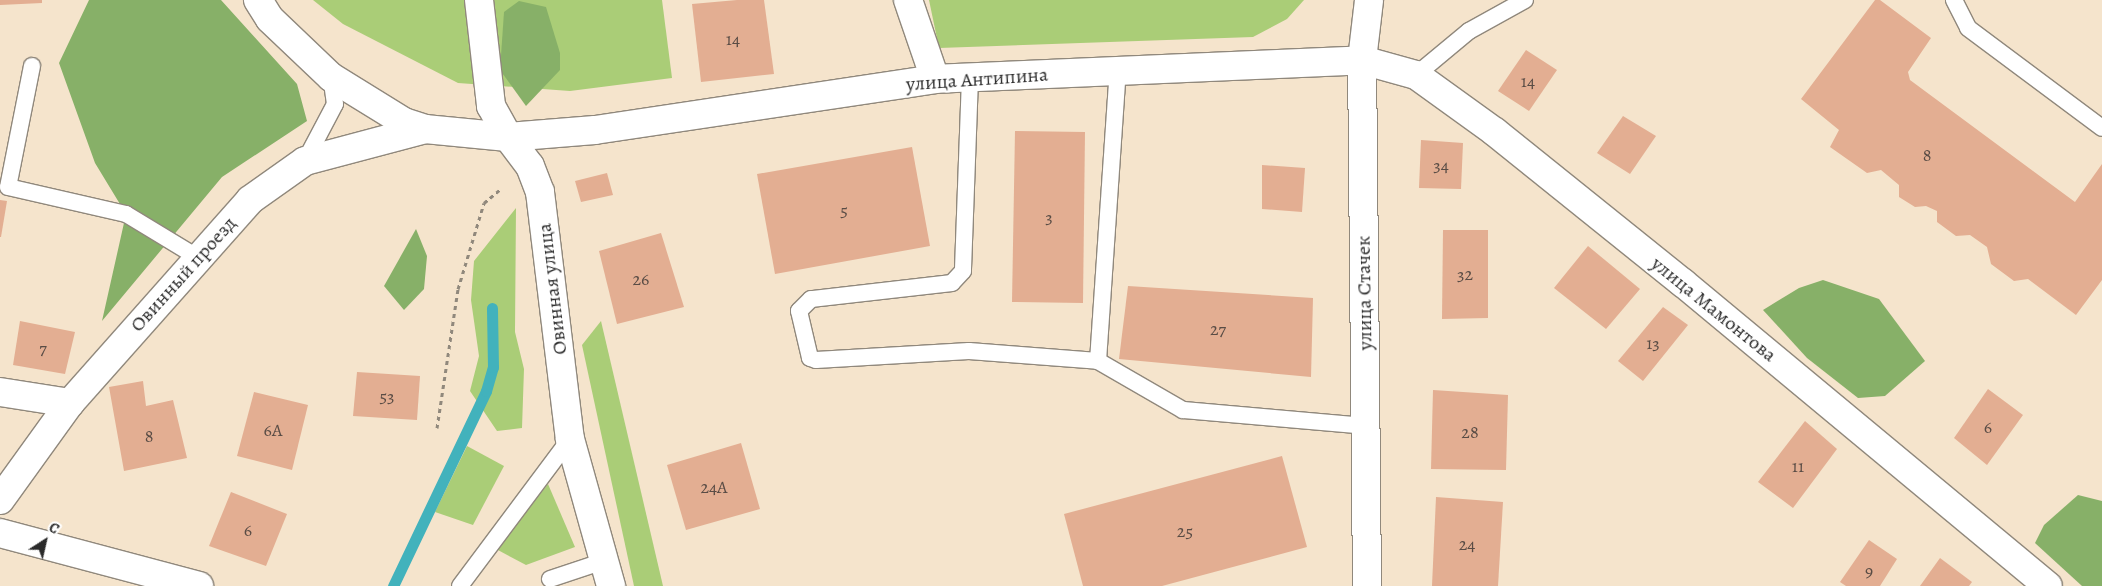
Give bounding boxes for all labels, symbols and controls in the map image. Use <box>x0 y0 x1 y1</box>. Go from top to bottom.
house number: 14 <box>726 28 740 50</box>
street label: улица Антипина <box>905 62 1049 96</box>
house number: 14 <box>1521 70 1535 92</box>
house number: 8 <box>1923 144 1931 166</box>
house number: 34 <box>1433 154 1449 176</box>
house number: 5 <box>840 199 848 221</box>
house number: 3 <box>1045 206 1053 228</box>
street label: Овинный проезд <box>125 211 241 337</box>
street label: Овинная улица <box>532 222 572 356</box>
street label: улица Стачек <box>1351 235 1377 351</box>
street label: улица Мамонтова <box>1647 251 1781 367</box>
house number: 32 <box>1457 263 1473 285</box>
house number: 26 <box>633 268 649 290</box>
house number: 27 <box>1210 318 1226 340</box>
house number: 13 <box>1646 332 1660 354</box>
house number: 7 <box>39 337 47 359</box>
house number: 53 <box>379 385 395 407</box>
house number: 6 <box>1984 416 1992 438</box>
house number: 6А <box>264 419 282 441</box>
house number: 28 <box>1461 421 1479 443</box>
house number: 8 <box>145 425 153 447</box>
house number: 11 <box>1792 455 1804 477</box>
house number: 24А <box>700 476 728 498</box>
north arrow <box>20 516 70 566</box>
text: С <box>45 518 63 539</box>
house number: 6 <box>244 519 252 541</box>
house number: 25 <box>1177 520 1193 542</box>
house number: 24 <box>1459 533 1475 555</box>
house number: 9 <box>1865 560 1873 582</box>

